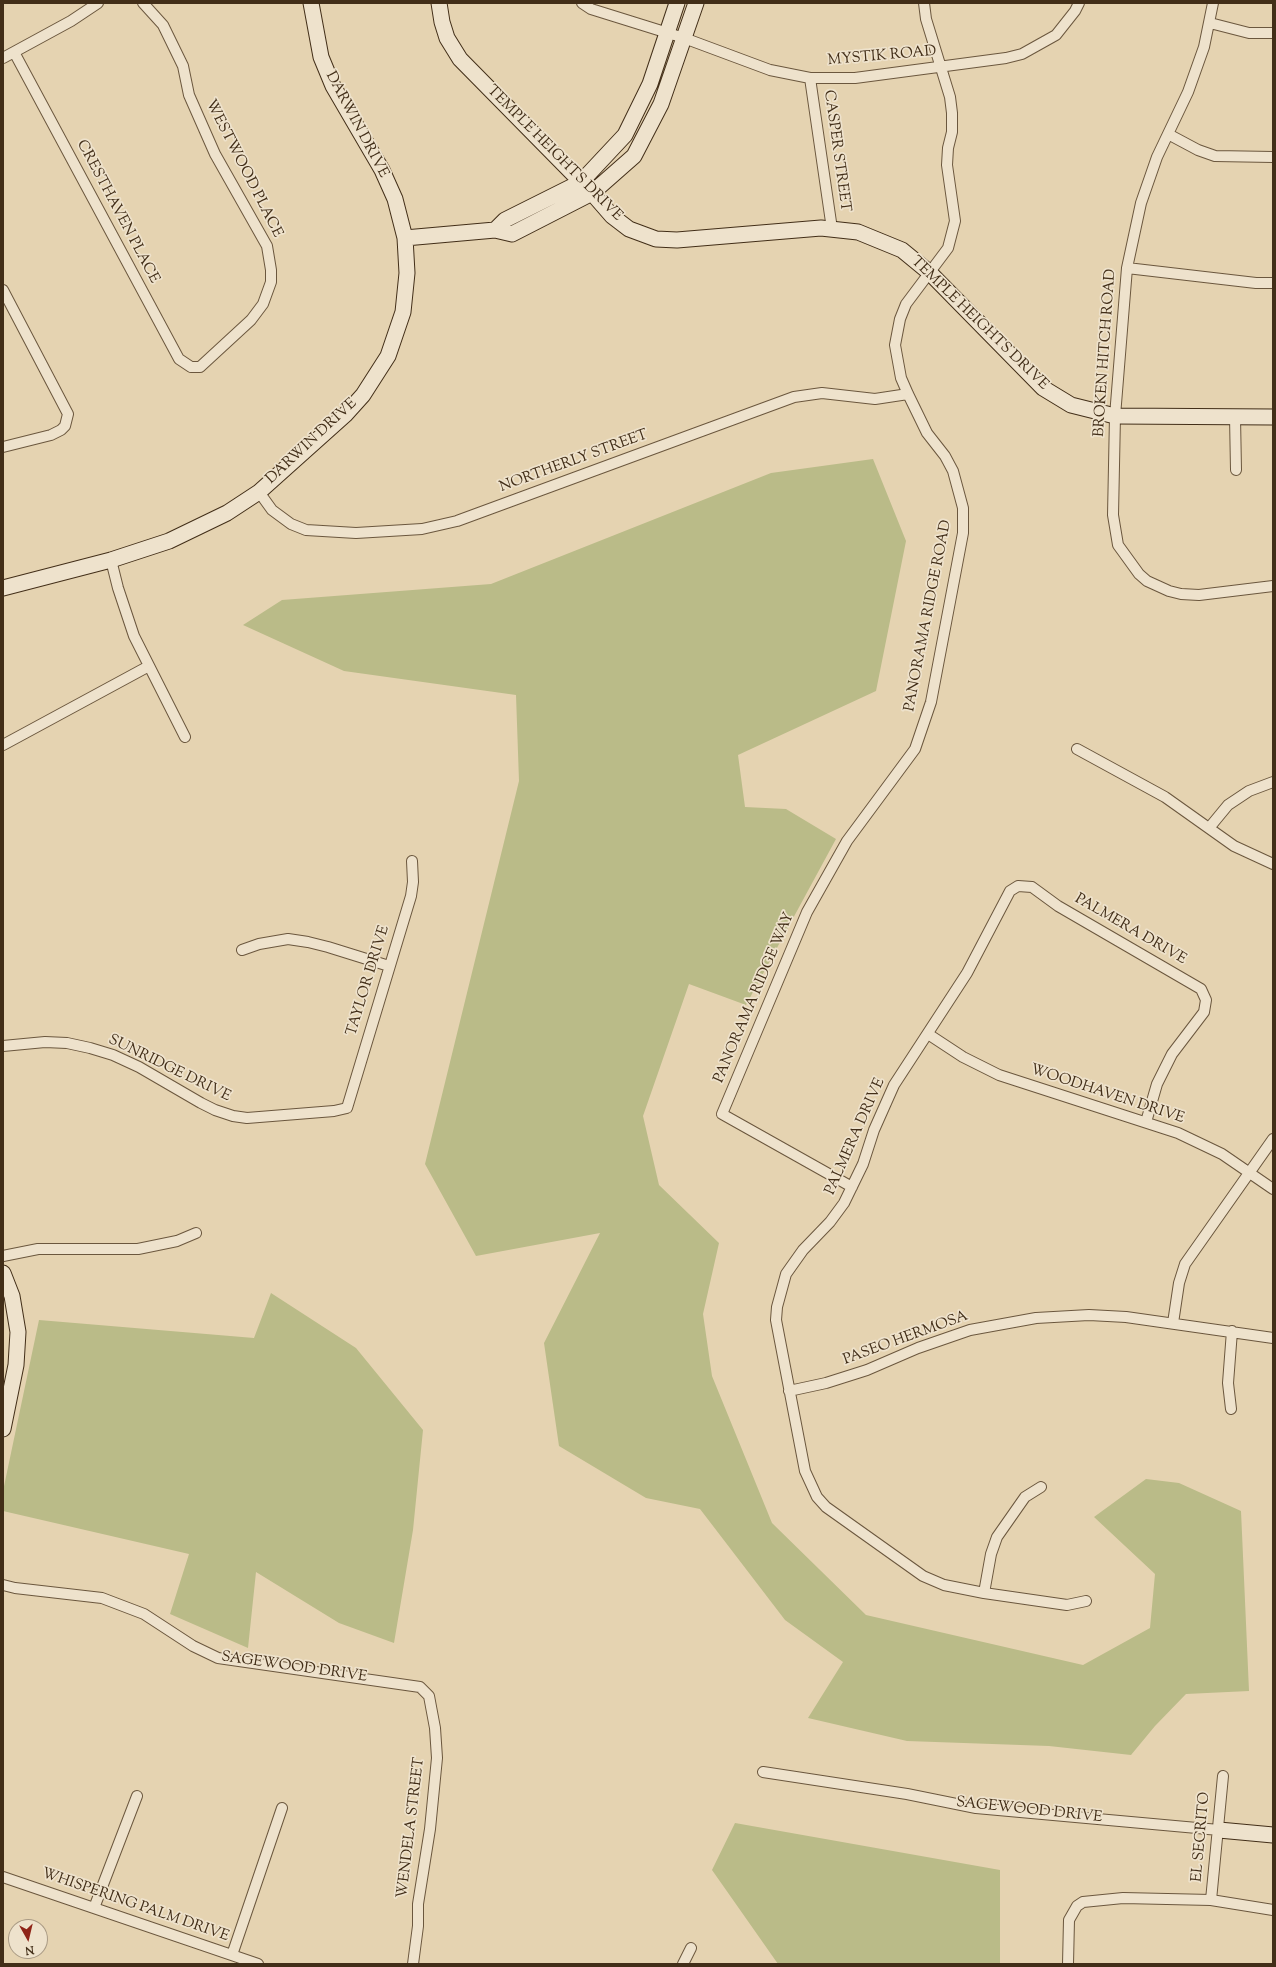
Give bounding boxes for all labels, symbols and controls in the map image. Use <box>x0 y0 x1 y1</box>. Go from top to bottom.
street label: MYSTIK ROAD <box>827 43 937 71</box>
street label: DARWIN DRIVE <box>320 69 392 181</box>
street label: TEMPLE HEIGHTS DRIVE <box>482 82 626 226</box>
street label: CASPER STREET <box>819 89 853 213</box>
street label: WESTWOOD PLACE <box>200 97 286 241</box>
street label: CRESTHAVEN PLACE <box>72 137 162 287</box>
street label: TEMPLE HEIGHTS DRIVE <box>906 253 1052 395</box>
street label: BROKEN HITCH ROAD <box>1091 268 1121 438</box>
street label: DARWIN DRIVE <box>263 395 361 489</box>
street label: NORTHERLY STREET <box>497 427 651 497</box>
street label: PANORAMA RIDGE ROAD <box>902 519 956 713</box>
street label: PALMERA DRIVE <box>1071 891 1189 969</box>
street label: PANORAMA RIDGE WAY <box>711 910 799 1086</box>
street label: TAYLOR DRIVE <box>344 924 394 1038</box>
street label: SUNRIDGE DRIVE <box>105 1032 233 1106</box>
street label: WOODHAVEN DRIVE <box>1028 1062 1186 1128</box>
street label: PALMERA DRIVE <box>822 1076 890 1198</box>
street label: PASEO HERMOSA <box>841 1308 971 1370</box>
street label: SAGEWOOD DRIVE <box>220 1649 368 1687</box>
street label: WENDELA STREET <box>394 1756 430 1900</box>
street label: EL SECRITO <box>1189 1791 1215 1883</box>
street label: SAGEWOOD DRIVE <box>955 1794 1103 1828</box>
street label: WHISPERING PALM DRIVE <box>39 1865 231 1947</box>
north arrow <box>8 1919 48 1959</box>
text: N <box>24 1941 35 1958</box>

